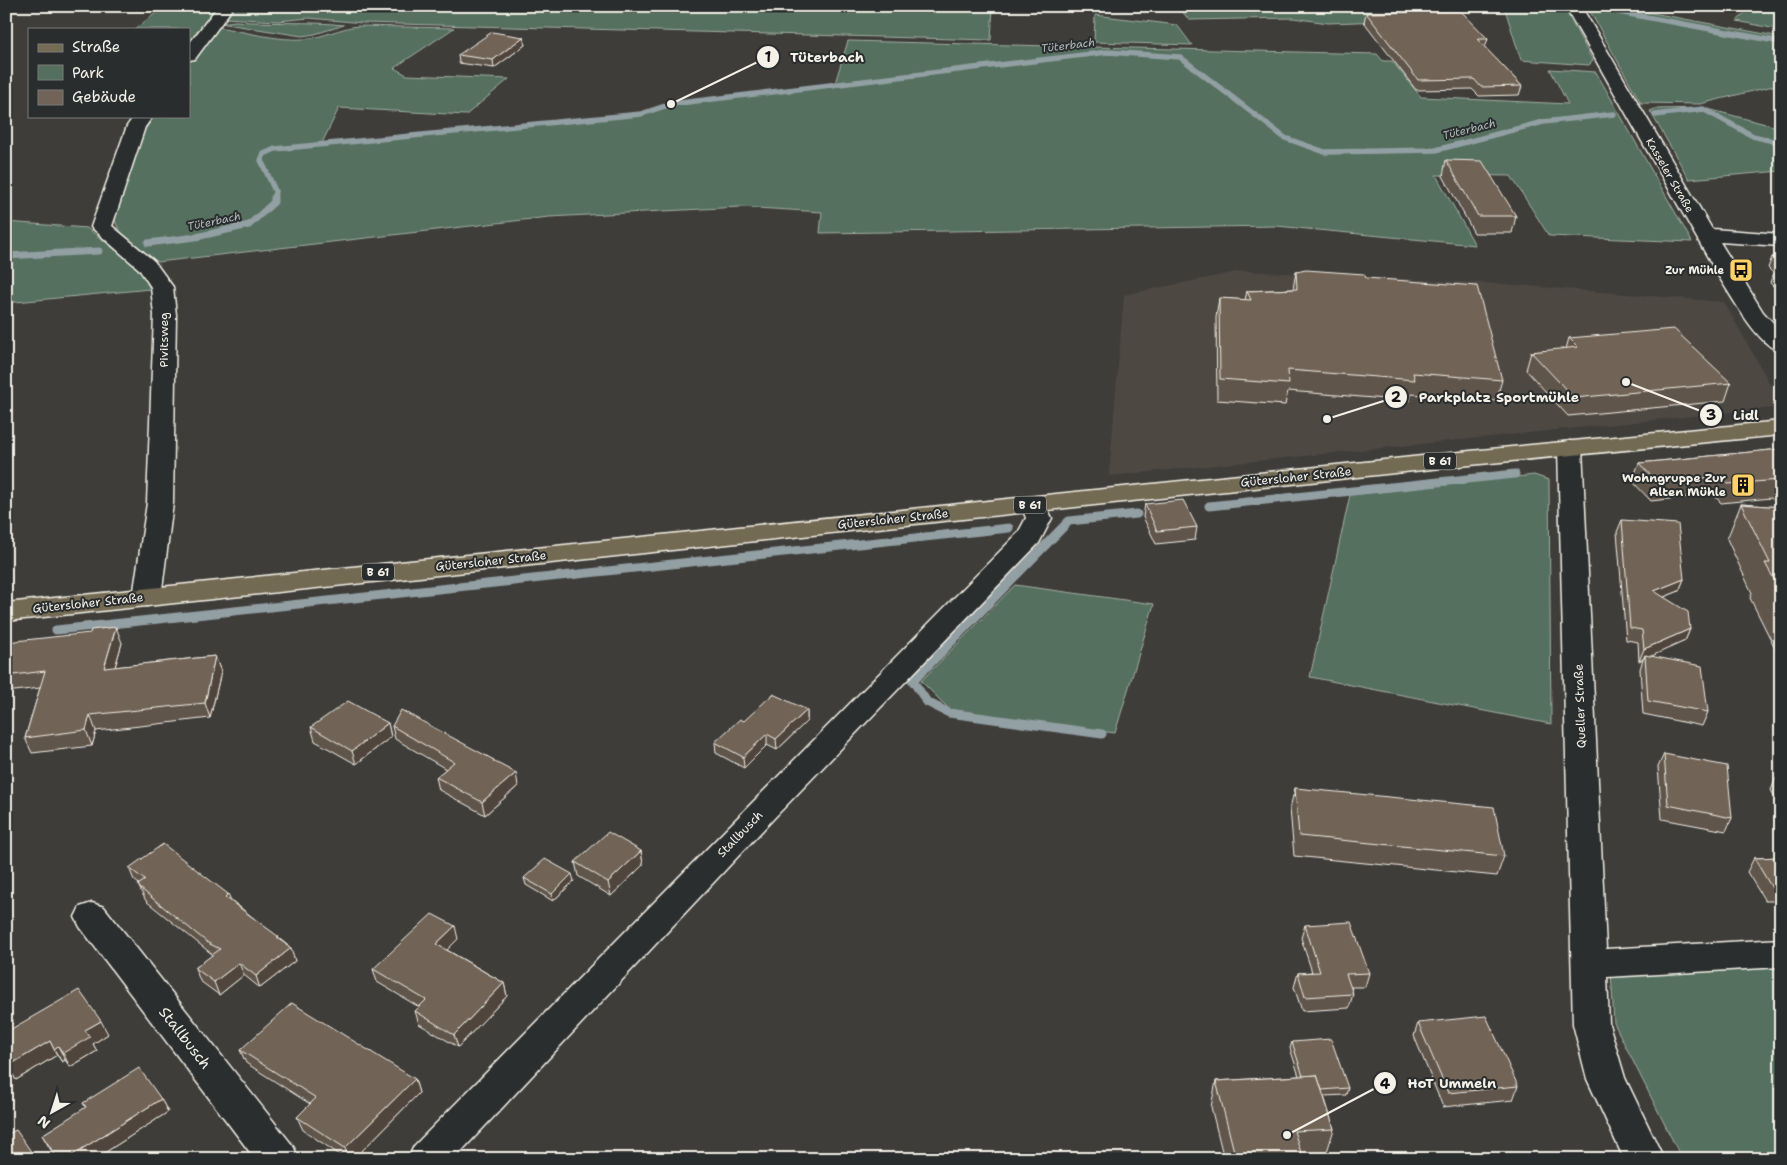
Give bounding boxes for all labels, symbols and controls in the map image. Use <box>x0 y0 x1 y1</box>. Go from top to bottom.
legend <box>28 28 190 118</box>
water label: Tüterbach <box>1040 35 1096 56</box>
text: Straße <box>72 37 120 57</box>
callout: Tüterbach <box>755 42 874 71</box>
text: 1 <box>765 47 772 67</box>
text: Tüterbach <box>790 48 864 66</box>
text: Park <box>72 63 104 83</box>
text: Gebäude <box>72 87 136 107</box>
water label: Tüterbach <box>1441 116 1497 143</box>
street label: Kasseler Straße <box>1642 135 1697 215</box>
water label: Tüterbach <box>186 209 242 234</box>
bus stop icon: Zur Mühle <box>1728 257 1754 283</box>
place label: Zur Mühle <box>1665 263 1724 278</box>
street label: Pivitsweg <box>156 312 172 368</box>
callout: Parkplatz Sportmühle <box>1384 382 1589 411</box>
text: 2 <box>1391 387 1402 407</box>
text: Parkplatz Sportmühle <box>1419 388 1579 406</box>
callout: Lidl <box>1698 400 1769 429</box>
text: 3 <box>1706 405 1716 425</box>
text: Lidl <box>1733 406 1759 424</box>
road number: B 61 <box>1424 452 1456 470</box>
street label: Gütersloher Straße <box>1240 463 1352 491</box>
place label: Wohngruppe Zur Alten Mühle <box>1622 470 1727 500</box>
building icon: Wohngruppe Zur Alten Mühle <box>1730 472 1756 498</box>
road number: B 61 <box>1014 496 1046 514</box>
street label: Gütersloher Straße <box>837 505 949 533</box>
street label: Gütersloher Straße <box>435 547 547 575</box>
road number: B 61 <box>362 564 394 580</box>
street label: Gütersloher Straße <box>32 589 144 617</box>
street label: Queller Straße <box>1571 663 1589 748</box>
street label: Stallbusch <box>714 807 766 861</box>
street label: Stallbusch <box>154 1003 216 1073</box>
callout: HoT Ummeln <box>1372 1069 1506 1098</box>
text: 4 <box>1380 1074 1391 1094</box>
text: HoT Ummeln <box>1408 1074 1496 1092</box>
north arrow <box>28 1088 78 1138</box>
text: N <box>34 1112 54 1133</box>

